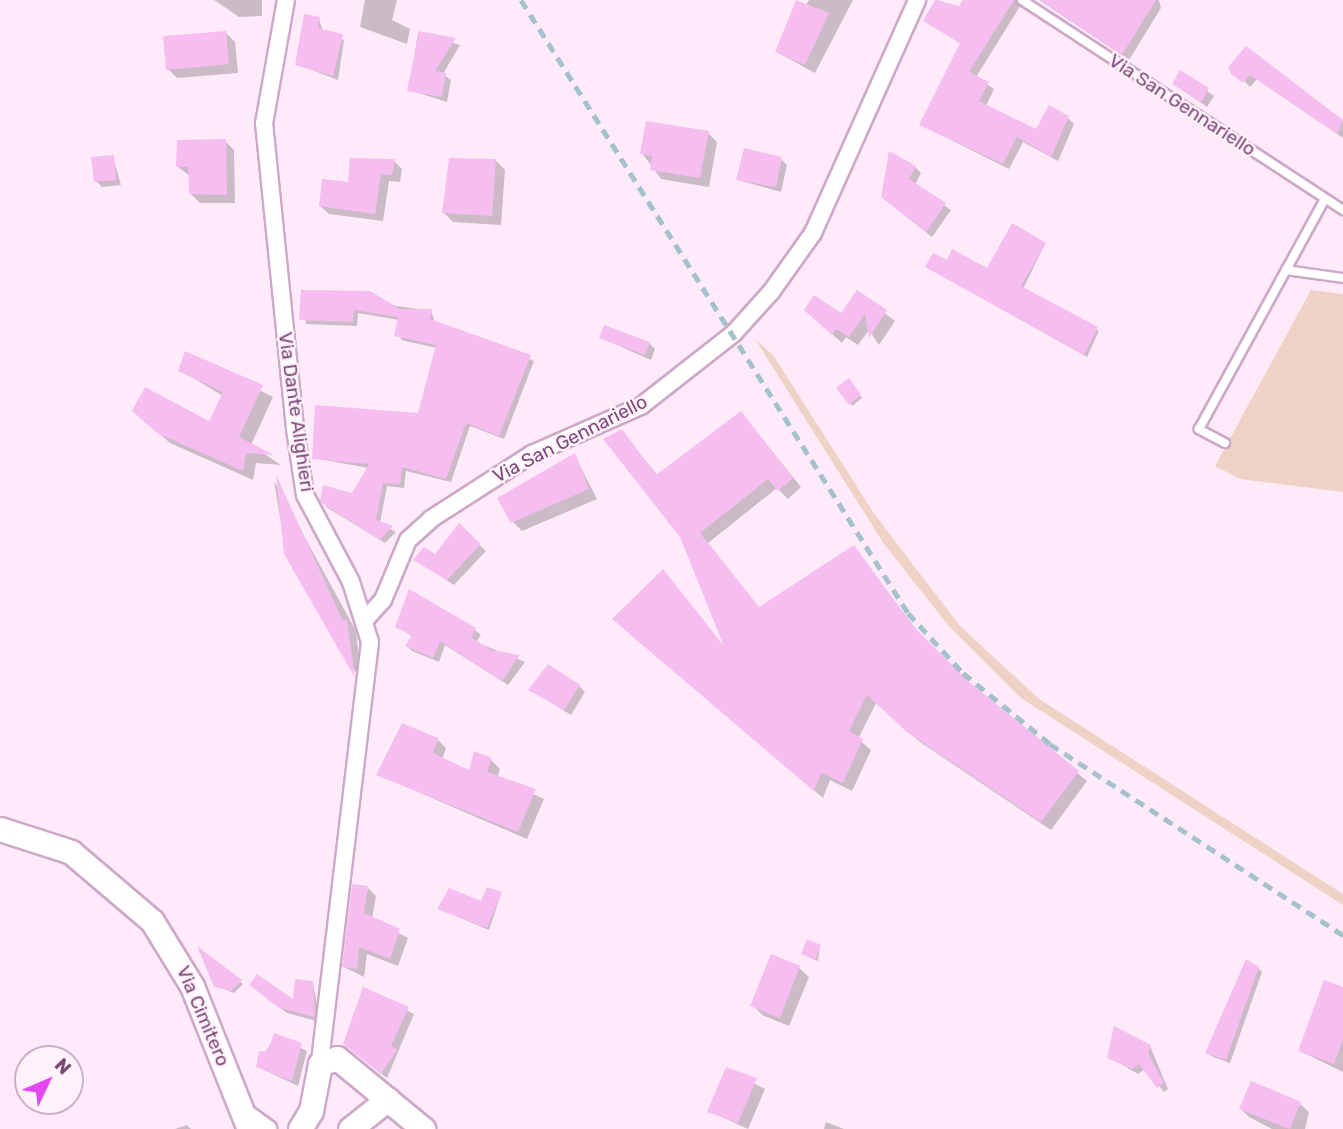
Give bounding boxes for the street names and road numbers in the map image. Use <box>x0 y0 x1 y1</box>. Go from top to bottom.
street label: Via San Gennariello <box>1104 49 1260 161</box>
street label: Via Dante Alighieri <box>273 330 319 494</box>
street label: Via San Gennariello <box>489 390 651 488</box>
street label: Via Cimitero <box>172 962 234 1070</box>

